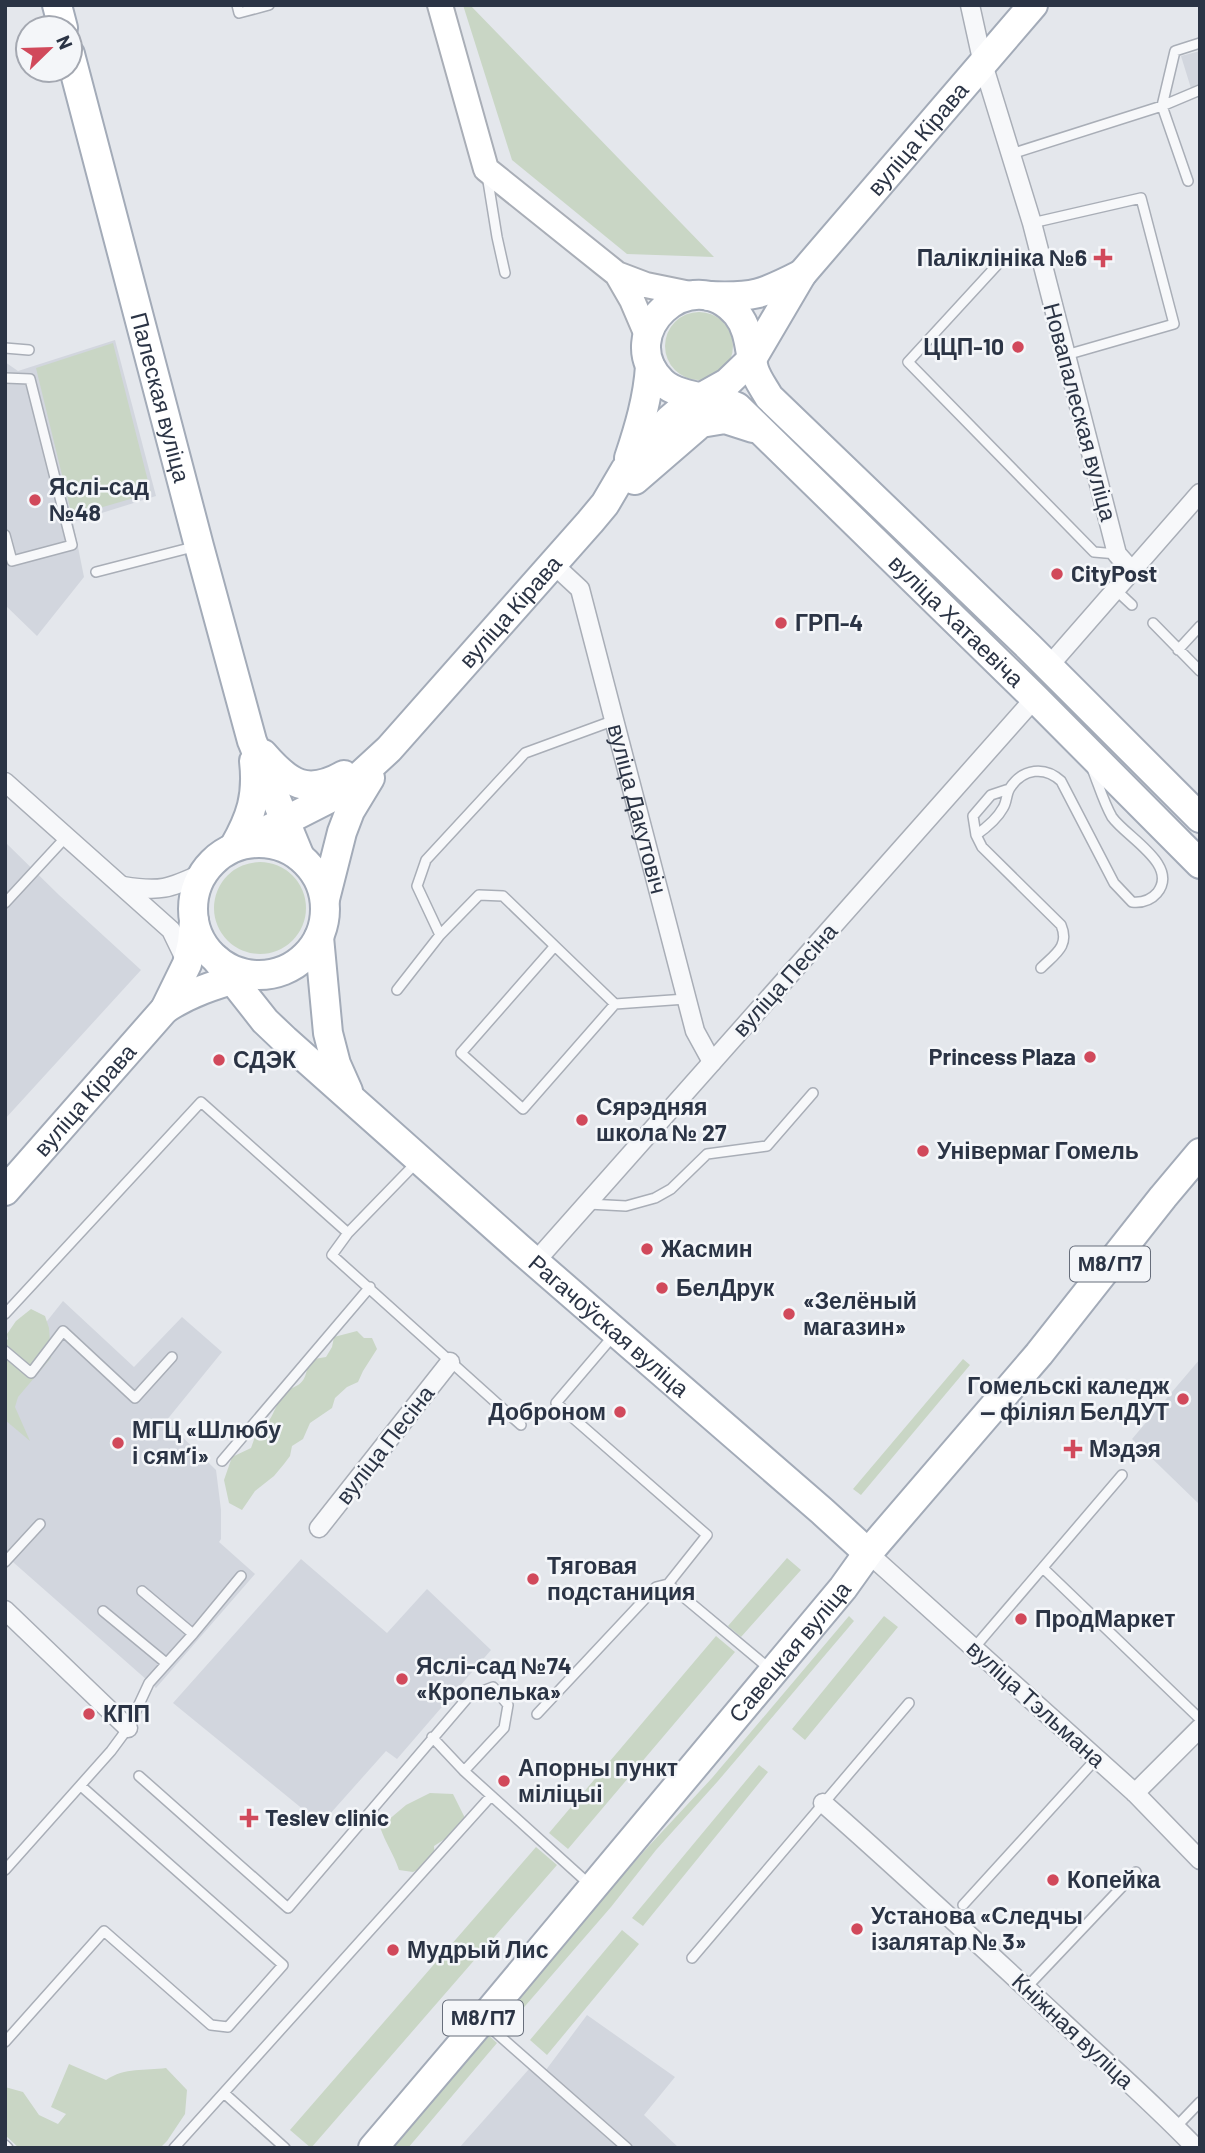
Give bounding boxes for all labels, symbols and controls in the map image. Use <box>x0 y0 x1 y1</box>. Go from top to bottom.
north arrow <box>14 14 84 84</box>
text: N <box>52 32 78 52</box>
street label: вуліца Кірава <box>861 76 974 201</box>
place label: Паліклініка №6 <box>917 243 1087 271</box>
marker: Паліклініка №6 <box>1093 248 1113 268</box>
street label: Новапалеская вуліца <box>1038 300 1124 524</box>
street label: Палеская вуліца <box>125 309 197 485</box>
place label: ЦЦП-10 <box>923 332 1004 360</box>
marker: ЦЦП-10 <box>1010 339 1026 355</box>
place label: Яслі-сад №48 <box>49 472 150 526</box>
marker: Яслі-сад №48 <box>27 492 43 508</box>
street label: вуліца Хатаевіча <box>884 548 1030 692</box>
street label: вуліца Кірава <box>453 549 567 673</box>
place label: CityPost <box>1071 559 1157 587</box>
marker: CityPost <box>1049 566 1065 582</box>
place label: ГРП-4 <box>795 608 863 636</box>
marker: ГРП-4 <box>773 615 789 631</box>
street label: вуліца Дакутовіч <box>603 721 674 897</box>
street label: вуліца Песіна <box>726 917 843 1042</box>
street label: вуліца Кірава <box>27 1037 141 1162</box>
place label: Princess Plaza <box>929 1042 1076 1070</box>
place label: СДЭК <box>233 1045 297 1073</box>
marker: Princess Plaza <box>1082 1049 1098 1065</box>
marker: СДЭК <box>211 1052 227 1068</box>
place label: Сярэдняя школа № 27 <box>596 1092 727 1146</box>
marker: Сярэдняя школа № 27 <box>574 1112 590 1128</box>
place label: Універмаг Гомель <box>937 1136 1139 1164</box>
marker: Універмаг Гомель <box>915 1143 931 1159</box>
place label: Жасмин <box>660 1234 753 1262</box>
marker: Жасмин <box>639 1241 655 1257</box>
road number: М8/П7 <box>1070 1246 1150 1282</box>
street label: Рагачоўская вуліца <box>523 1248 695 1402</box>
place label: БелДрук <box>676 1273 775 1301</box>
marker: БелДрук <box>654 1280 670 1296</box>
place label: «Зелёный магазин» <box>803 1286 917 1340</box>
marker: «Зелёный магазин» <box>781 1306 797 1322</box>
place label: Гомельскі каледж — філіял БелДУТ <box>967 1371 1170 1425</box>
street label: вуліца Песіна <box>329 1379 439 1509</box>
marker: Гомельскі каледж — філіял БелДУТ <box>1175 1391 1191 1407</box>
place label: Доброном <box>488 1397 606 1425</box>
marker: Доброном <box>612 1404 628 1420</box>
place label: МГЦ «Шлюбу і сямʼі» <box>132 1415 281 1469</box>
place label: Мэдэя <box>1089 1434 1161 1462</box>
marker: МГЦ «Шлюбу і сямʼі» <box>110 1435 126 1451</box>
marker: Мэдэя <box>1063 1439 1083 1459</box>
place label: Тяговая подстаниция <box>547 1551 696 1605</box>
marker: Тяговая подстаниция <box>525 1571 541 1587</box>
street label: Савецкая вуліца <box>722 1575 856 1727</box>
place label: ПродМаркет <box>1035 1604 1175 1632</box>
marker: ПродМаркет <box>1013 1611 1029 1627</box>
street label: вуліца Тэльмана <box>962 1634 1112 1773</box>
place label: Яслі-сад №74 «Кропелька» <box>416 1651 572 1705</box>
marker: Яслі-сад №74 «Кропелька» <box>394 1671 410 1687</box>
place label: КПП <box>103 1699 150 1727</box>
marker: КПП <box>81 1706 97 1722</box>
place label: Апорны пункт міліцыі <box>518 1753 678 1807</box>
marker: Апорны пункт міліцыі <box>496 1773 512 1789</box>
place label: Teslev clinic <box>265 1803 389 1831</box>
marker: Teslev clinic <box>239 1808 259 1828</box>
place label: Копейка <box>1067 1865 1160 1893</box>
marker: Копейка <box>1045 1872 1061 1888</box>
place label: Установа «Следчы ізалятар № 3» <box>871 1901 1083 1955</box>
marker: Установа «Следчы ізалятар № 3» <box>849 1921 865 1937</box>
place label: Мудрый Лис <box>407 1935 549 1963</box>
marker: Мудрый Лис <box>385 1942 401 1958</box>
street label: Кніжная вуліца <box>1007 1967 1141 2094</box>
road number: М8/П7 <box>443 2000 523 2036</box>

